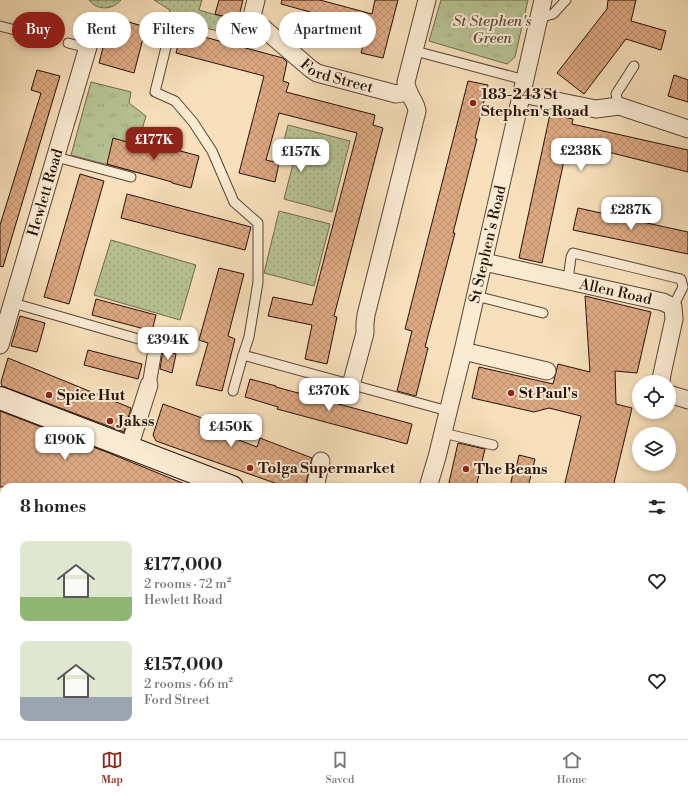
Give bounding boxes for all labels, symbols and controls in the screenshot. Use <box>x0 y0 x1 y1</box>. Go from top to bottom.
chip: Buy <box>12 12 65 48</box>
chip: Rent <box>73 12 131 48</box>
chip: Filters <box>139 12 208 48</box>
chip: New <box>216 12 271 48</box>
chip: Apartment <box>279 12 376 48</box>
park label: St Stephen's Green <box>453 12 532 48</box>
street label: Ford Street <box>296 55 376 98</box>
place label: 183-243 St Stephen's Road <box>481 85 590 121</box>
marker: 183-243 St Stephen's Road <box>468 98 478 108</box>
pin: £177K <box>126 127 182 161</box>
text: £177K <box>135 132 173 148</box>
pin: £238K <box>553 138 609 172</box>
pin: £157K <box>273 139 329 173</box>
text: £238K <box>560 143 602 159</box>
text: £157K <box>281 144 321 160</box>
street label: Hewlett Road <box>24 146 68 239</box>
street label: St Stephen's Road <box>465 183 511 305</box>
pin: £287K <box>603 197 659 231</box>
text: £287K <box>610 202 652 218</box>
street label: Allen Road <box>577 274 654 309</box>
pin: £394K <box>140 327 196 361</box>
text: £394K <box>147 332 189 348</box>
map controls <box>632 375 676 471</box>
button: locate <box>632 375 676 419</box>
pin: £370K <box>301 378 357 412</box>
text: £370K <box>308 383 350 399</box>
place label: St Paul's <box>519 384 578 403</box>
place label: Spice Hut <box>57 386 126 405</box>
marker: St Paul's <box>506 388 516 398</box>
marker: Spice Hut <box>44 390 54 400</box>
place label: Jakss <box>116 412 154 431</box>
pin: £450K <box>203 414 259 448</box>
marker: Jakss <box>105 416 115 426</box>
text: £450K <box>209 419 253 435</box>
pin: £190K <box>37 427 93 461</box>
button: layers <box>632 427 676 471</box>
text: £190K <box>44 432 86 448</box>
place label: Tolga Supermarket <box>258 459 396 478</box>
place label: The Beans <box>474 460 547 479</box>
marker: Tolga Supermarket <box>245 463 255 473</box>
marker: The Beans <box>461 464 471 474</box>
text: 8 homes <box>20 496 86 518</box>
icon: filters <box>646 496 668 518</box>
text: £177,000 <box>144 554 222 576</box>
icon: home <box>52 557 100 605</box>
icon: heart <box>646 570 668 592</box>
text: 2 rooms · 72 m² <box>144 576 231 592</box>
text: Hewlett Road <box>144 592 222 608</box>
text: £157,000 <box>144 654 223 676</box>
icon: home <box>52 657 100 705</box>
icon: heart <box>646 670 668 692</box>
text: 2 rooms · 66 m² <box>144 676 233 692</box>
text: Ford Street <box>144 692 210 708</box>
tab: Map <box>101 749 123 787</box>
tab: Saved <box>325 749 354 787</box>
tab: Home <box>557 749 587 787</box>

